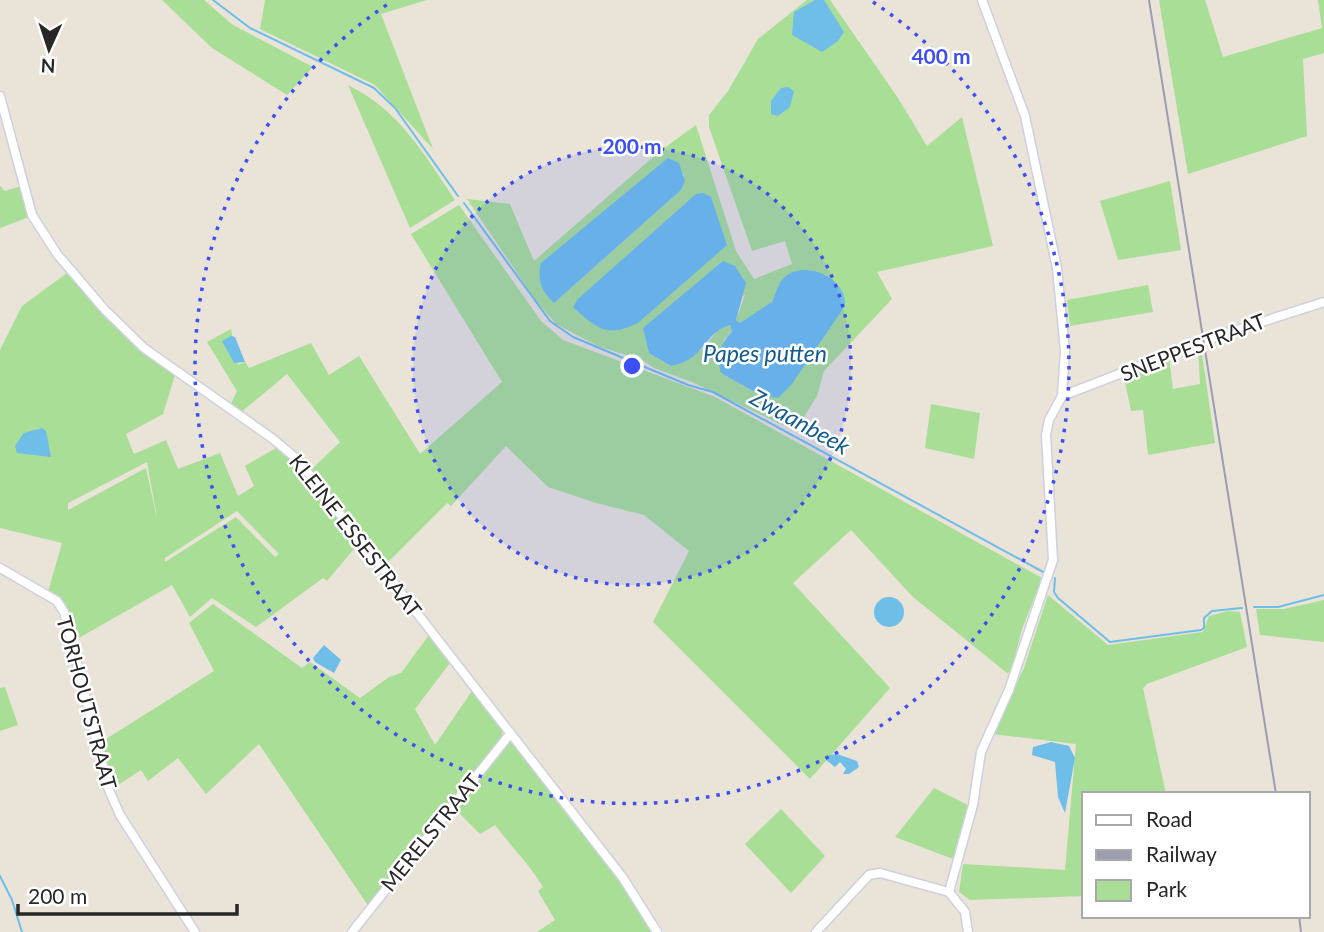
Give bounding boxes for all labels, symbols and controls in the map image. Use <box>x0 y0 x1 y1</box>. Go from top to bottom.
north arrow <box>14 14 84 84</box>
text: 400 m <box>911 43 971 68</box>
text: N <box>40 55 56 78</box>
text: 200 m <box>602 133 662 158</box>
street label: SNEPPESTRAAT <box>1116 307 1269 386</box>
water label: Papes putten <box>703 339 827 367</box>
centre of rings <box>620 354 644 378</box>
water label: Zwaanbeek <box>745 382 856 460</box>
street label: KLEINE ESSESTRAAT <box>285 449 428 622</box>
street label: TORHOUTSTRAAT <box>52 613 123 793</box>
street label: MERELSTRAAT <box>375 768 485 896</box>
legend <box>1082 792 1310 918</box>
text: Road <box>1146 806 1193 831</box>
text: Railway <box>1146 841 1217 866</box>
scale bar <box>18 872 236 916</box>
text: Park <box>1146 876 1187 901</box>
text: 200 m <box>28 883 87 908</box>

